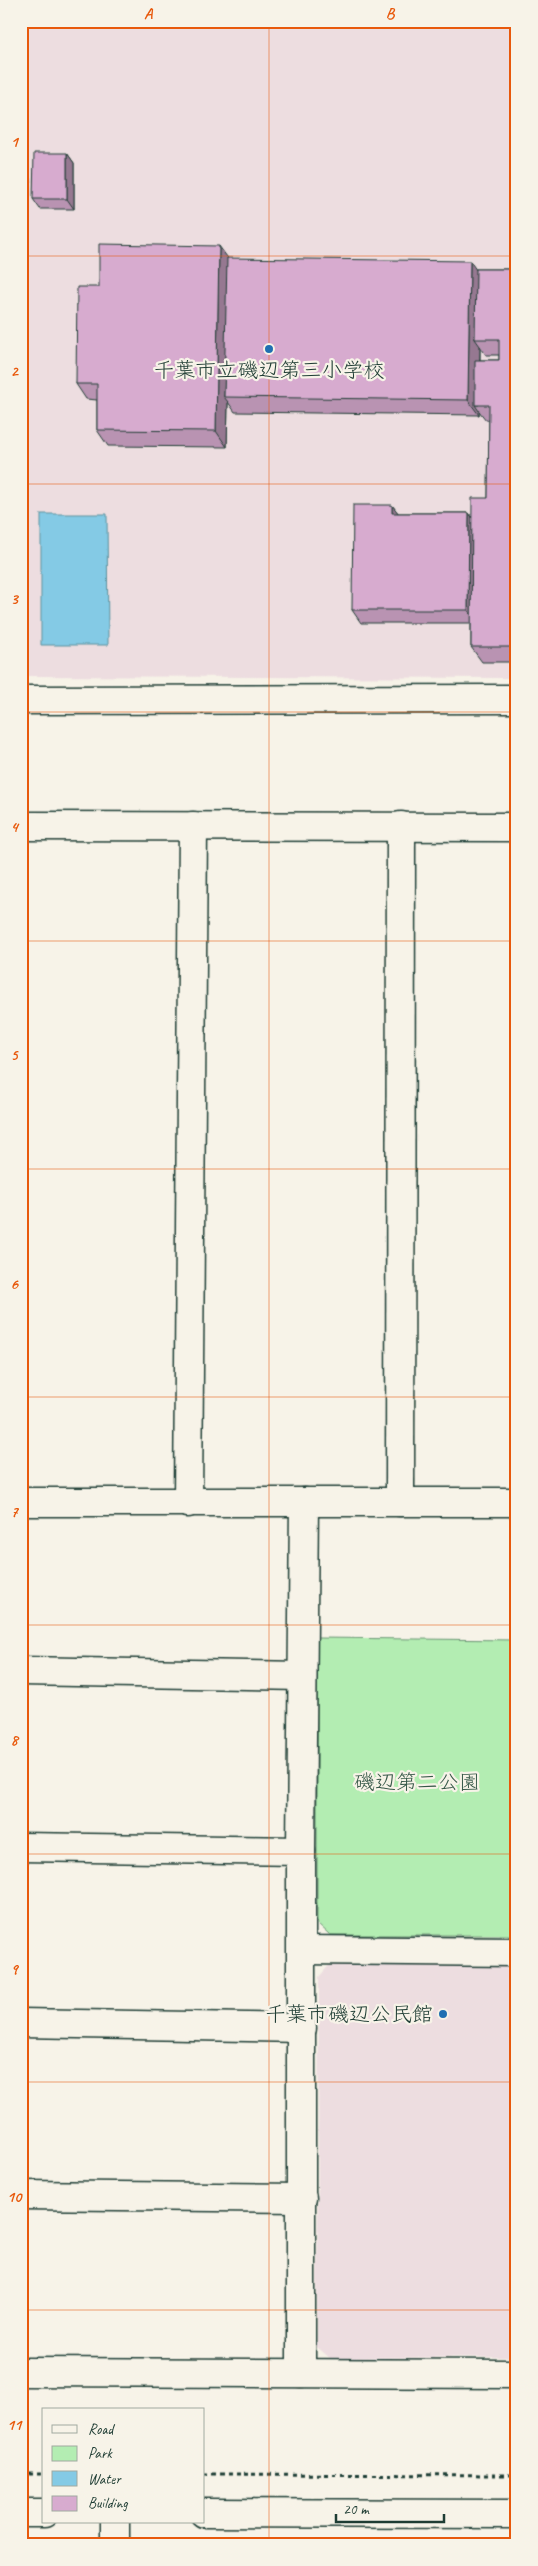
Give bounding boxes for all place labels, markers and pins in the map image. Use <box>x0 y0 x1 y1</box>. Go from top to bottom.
marker: 千葉市立磯辺第三小学校 <box>263 343 275 355</box>
place label: 千葉市立磯辺第三小学校 <box>154 357 385 383</box>
place label: 千葉市磯辺公民館 <box>265 2001 433 2027</box>
marker: 千葉市磯辺公民館 <box>437 2008 449 2020</box>

